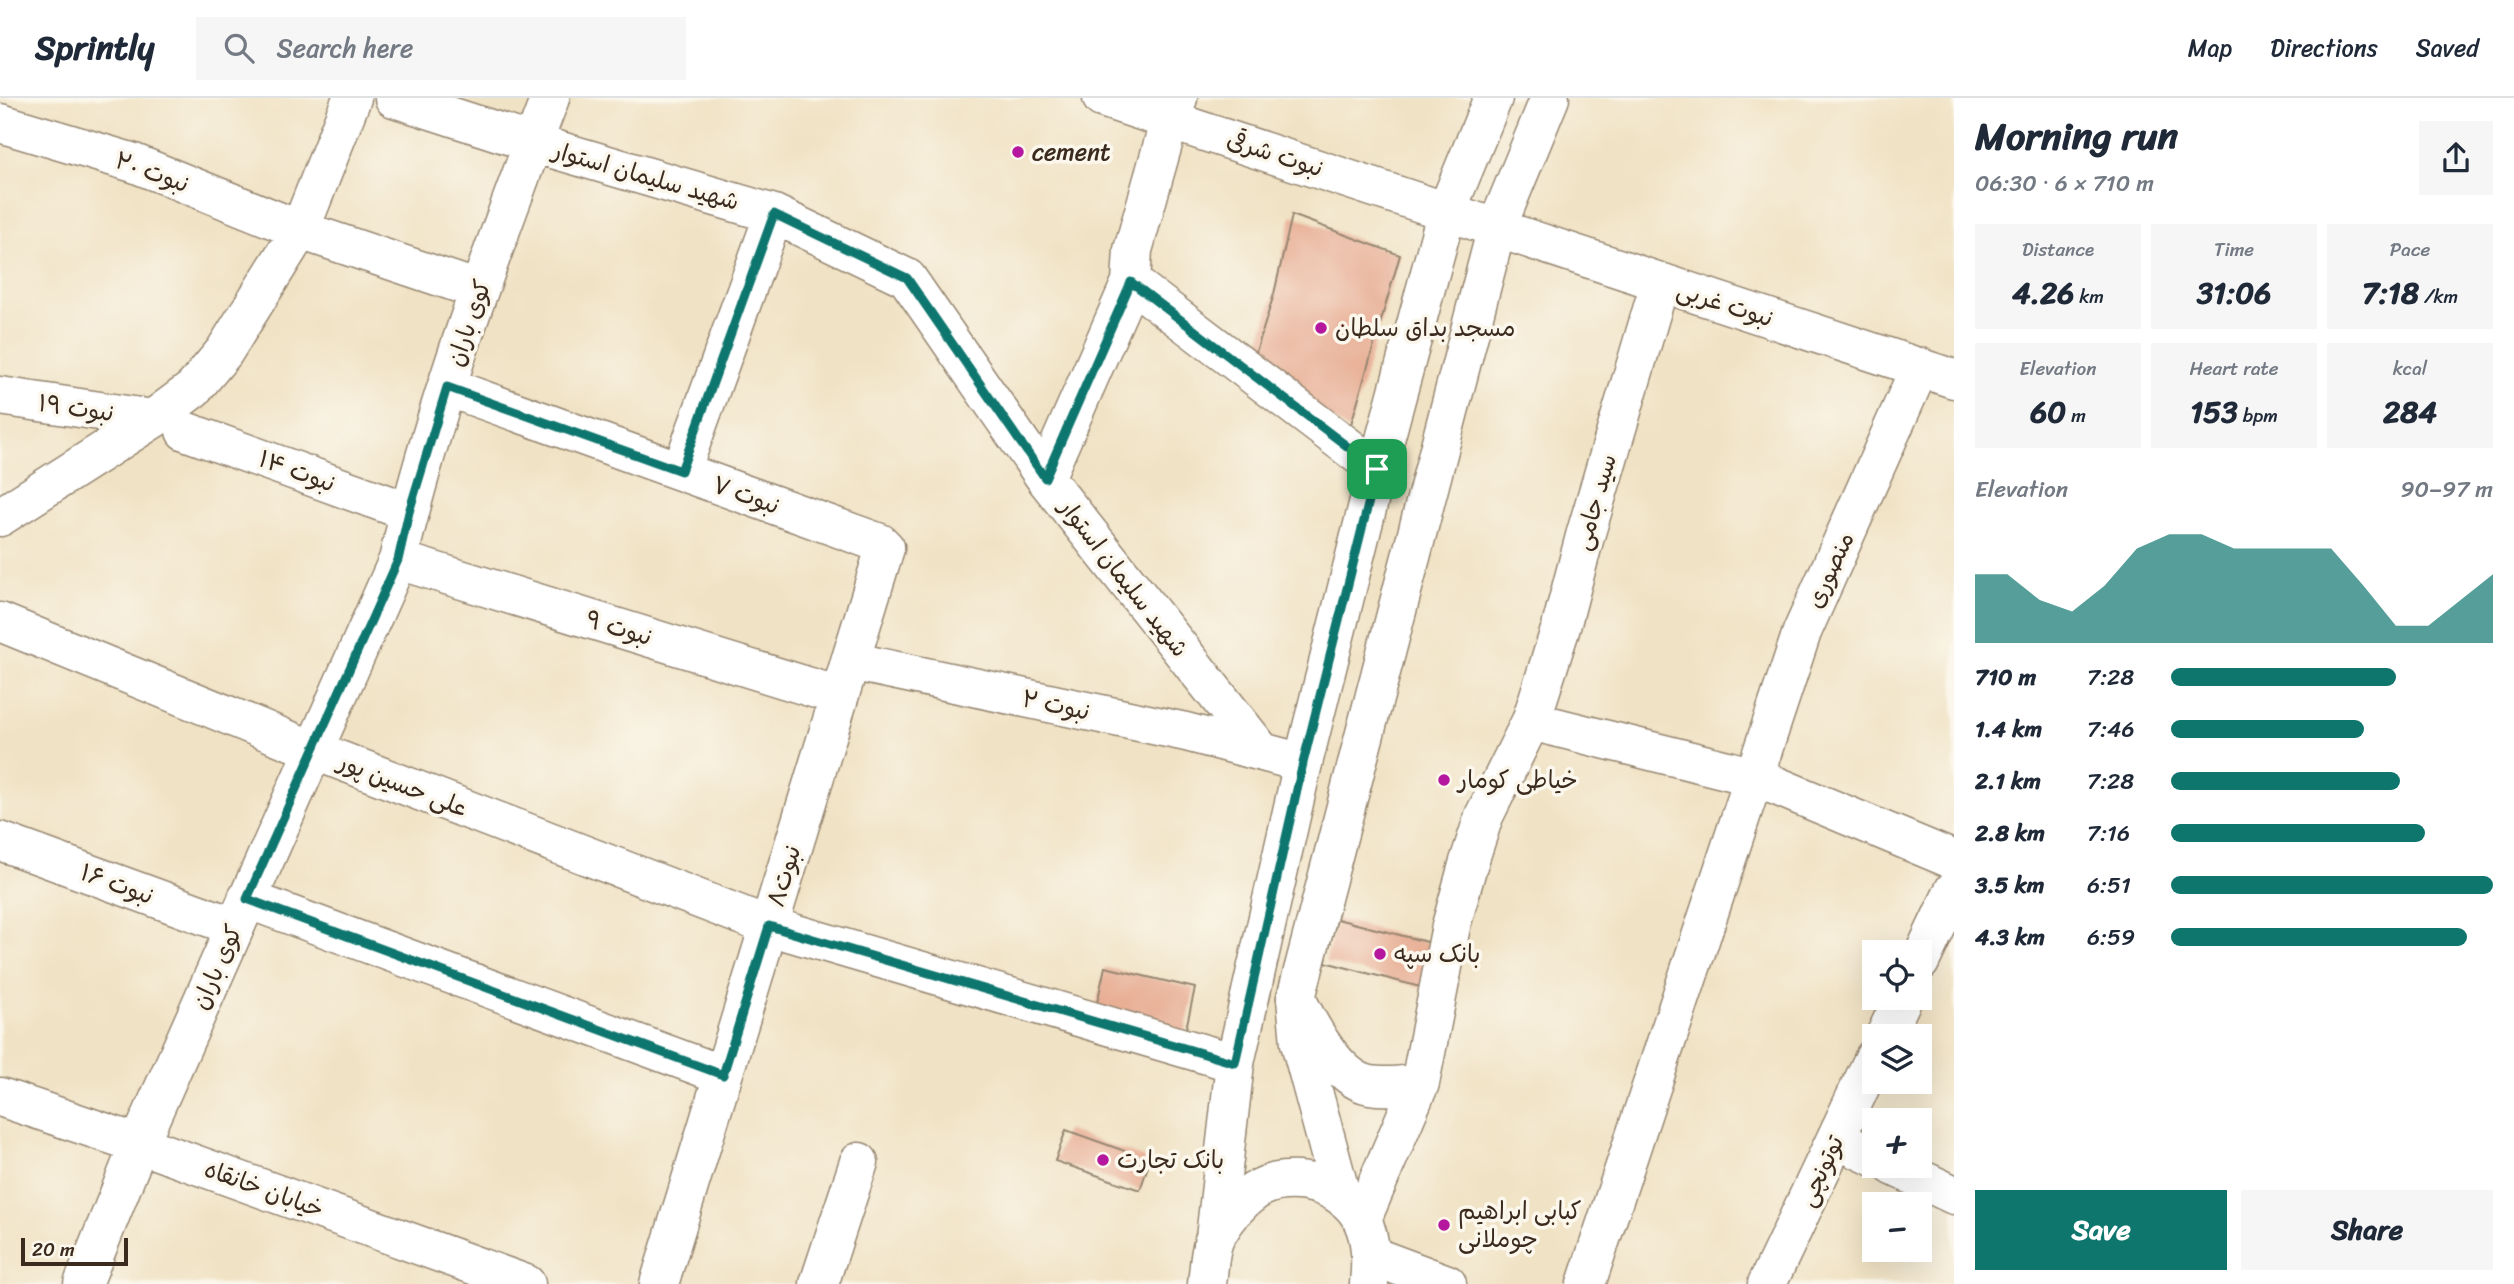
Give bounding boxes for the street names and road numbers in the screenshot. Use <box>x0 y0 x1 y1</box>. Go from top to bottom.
street label: نبوت شرقی <box>1221 119 1329 189</box>
street label: شهید سلیمان استوار <box>546 129 744 223</box>
street label: نبوت ۲۰ <box>109 139 195 205</box>
street label: نبوت غربی <box>1671 269 1779 339</box>
street label: کوی باران <box>435 274 503 372</box>
street label: نبوت ۱۹ <box>35 382 117 434</box>
street label: نبوت ۱۴ <box>253 438 341 504</box>
street label: سید جامی <box>1561 449 1629 555</box>
street label: نبوت ۷ <box>706 463 786 527</box>
street label: شهید سلیمان استوار <box>1047 488 1200 667</box>
street label: منصوری <box>1794 525 1866 615</box>
street label: نبوت ۹ <box>581 598 657 658</box>
street label: نبوت ۲ <box>1018 677 1094 733</box>
street label: علی حسین پور <box>330 740 474 829</box>
street label: نبوت۸ <box>755 840 813 912</box>
street label: نبوت ۱۶ <box>74 851 160 917</box>
street label: کوی باران <box>180 917 254 1017</box>
street label: توتونچی <box>1786 1127 1856 1214</box>
street label: خیابان خانقاه <box>198 1148 330 1230</box>

